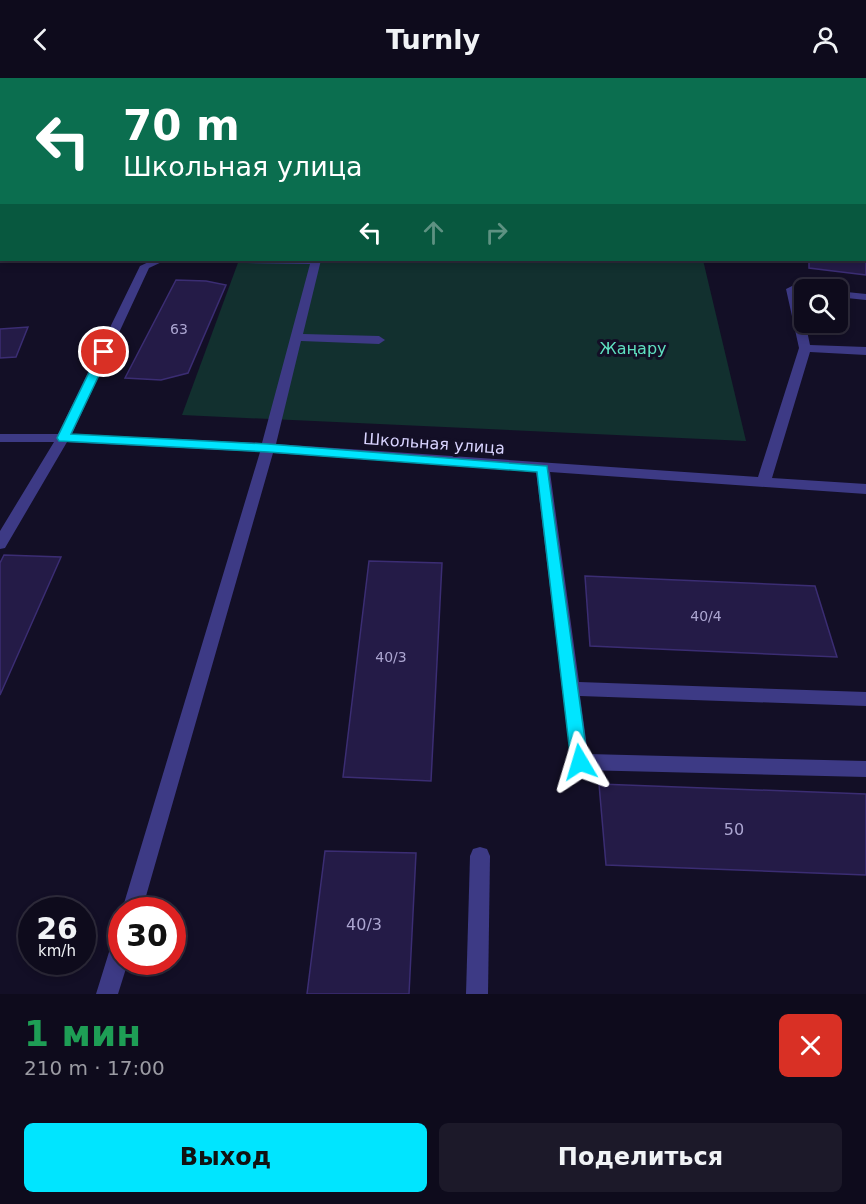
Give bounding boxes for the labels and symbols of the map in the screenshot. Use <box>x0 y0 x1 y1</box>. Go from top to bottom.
house number: 63 <box>170 321 188 337</box>
pin <box>78 326 129 377</box>
park label: Жаңару <box>599 339 667 358</box>
street label: Школьная улица <box>362 429 505 458</box>
house number: 40/4 <box>690 608 722 624</box>
house number: 40/3 <box>375 649 407 665</box>
position arrow <box>548 730 612 794</box>
house number: 50 <box>724 820 744 839</box>
speed limit sign: 30 <box>108 897 186 975</box>
house number: 40/3 <box>346 915 382 934</box>

